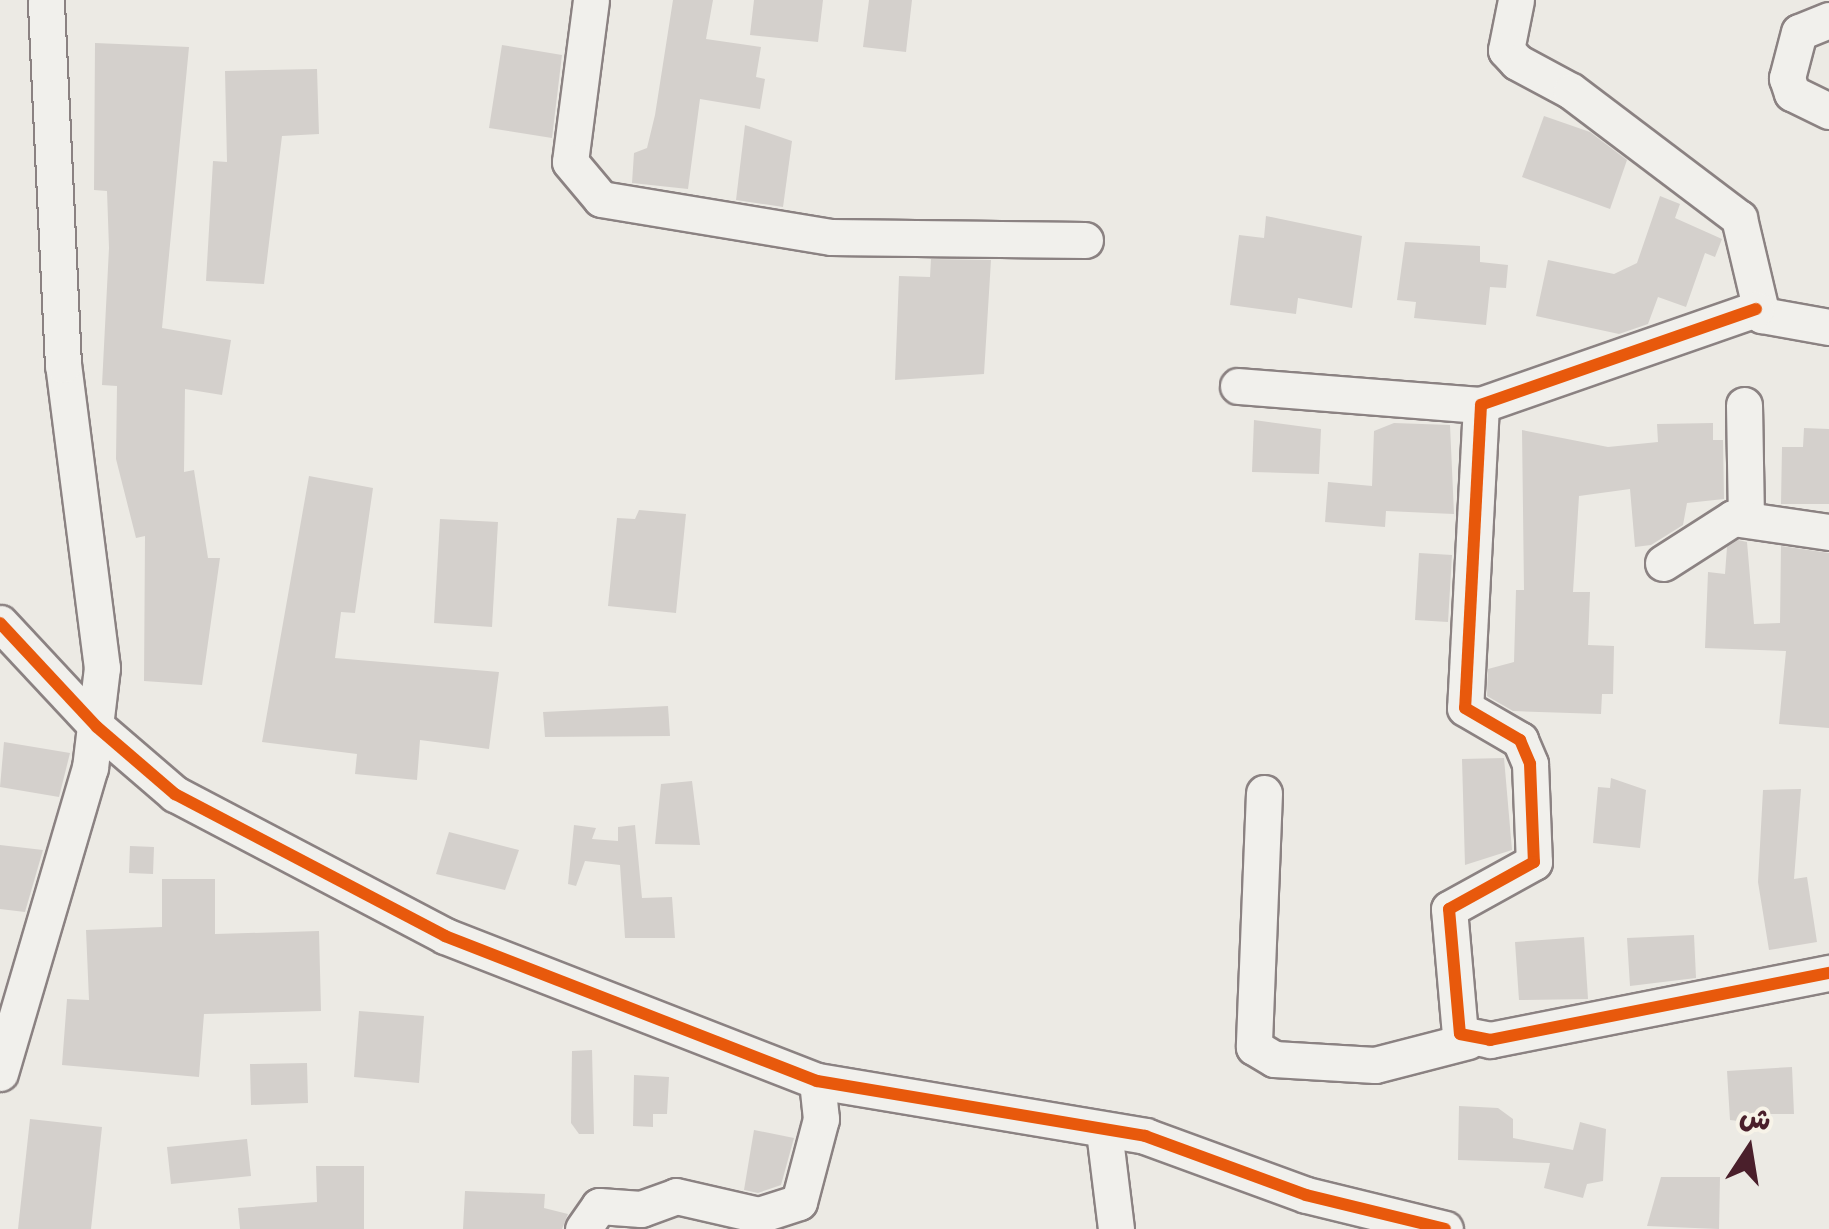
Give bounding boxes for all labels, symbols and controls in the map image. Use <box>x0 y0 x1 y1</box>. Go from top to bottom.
north arrow <box>1699 1099 1799 1199</box>
text: ش <box>1737 1100 1774 1139</box>

